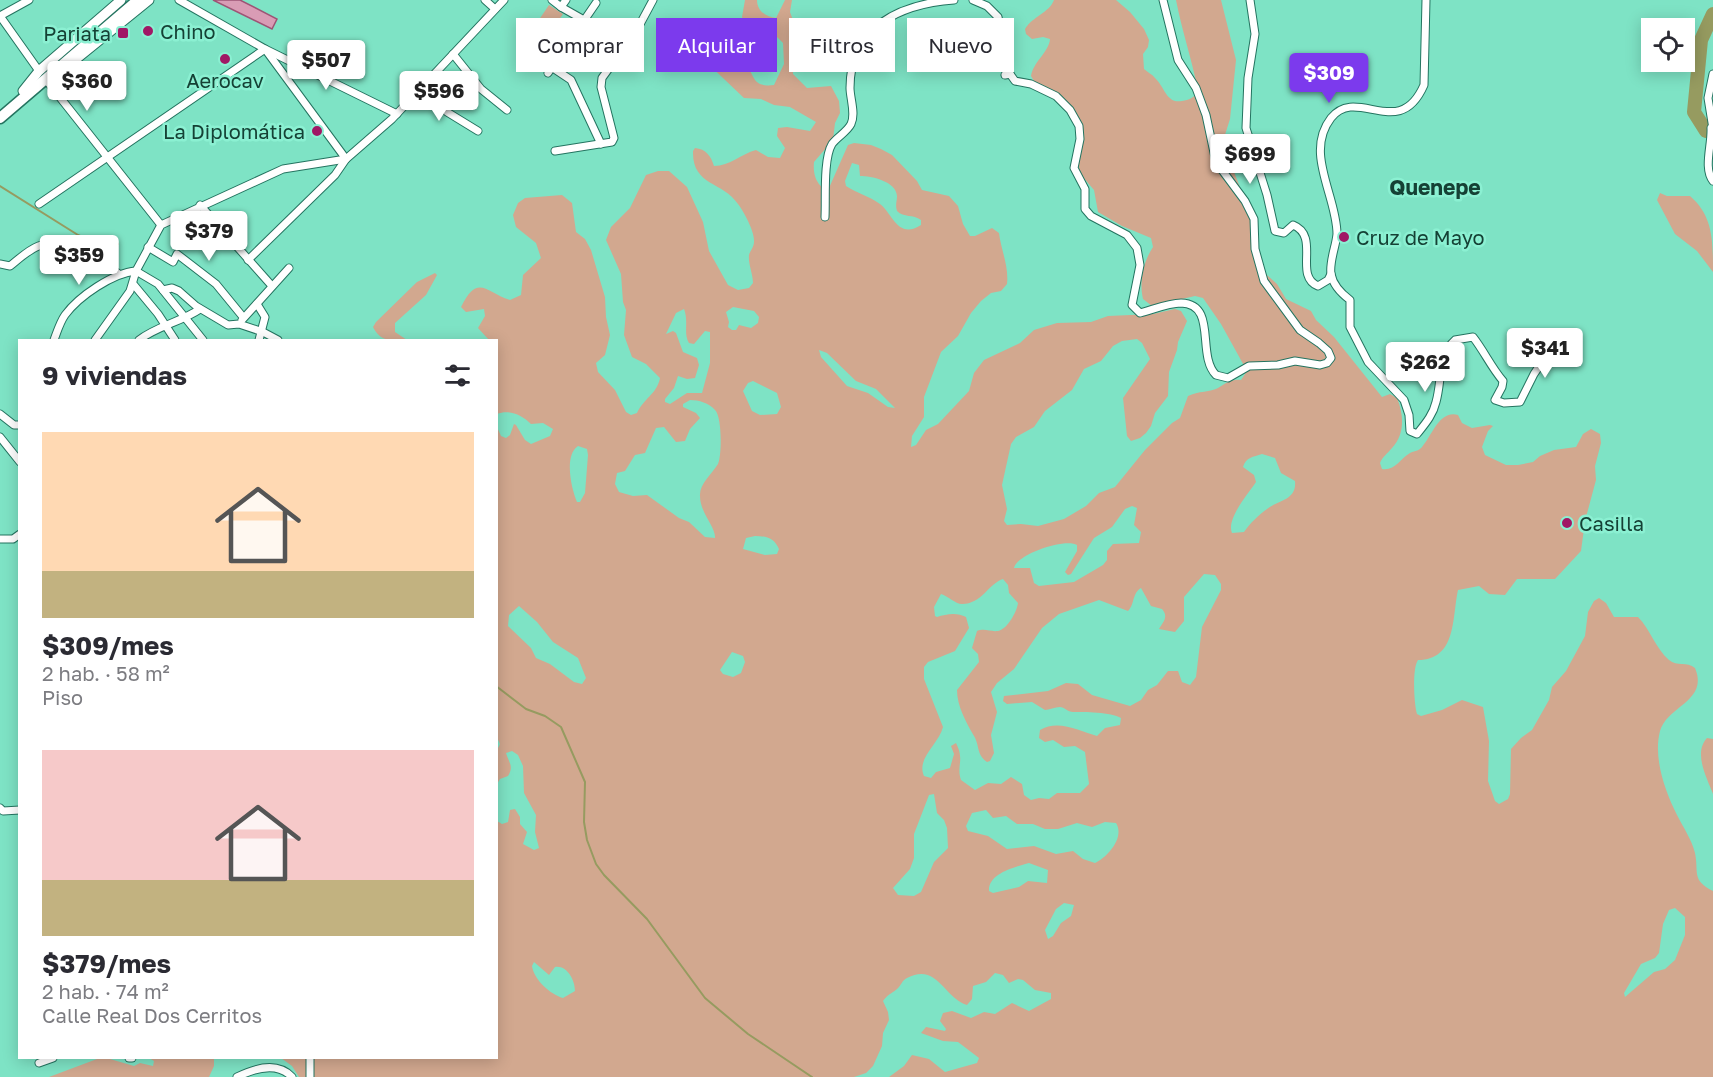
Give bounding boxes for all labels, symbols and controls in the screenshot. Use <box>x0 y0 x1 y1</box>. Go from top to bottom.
chip: Comprar <box>516 18 644 72</box>
chip: Alquilar <box>656 18 777 72</box>
chip: Filtros <box>789 18 895 72</box>
chip: Nuevo <box>907 18 1014 72</box>
map controls <box>1641 18 1695 72</box>
button: locate <box>1641 18 1695 72</box>
place label: Chino <box>160 19 216 43</box>
place label: Pariata <box>43 21 111 45</box>
marker: Chino <box>141 24 155 38</box>
marker: Pariata <box>116 26 130 40</box>
pin: $507 <box>290 40 362 91</box>
text: $507 <box>301 47 351 71</box>
marker: Aerocav <box>218 52 232 66</box>
pin: $309 <box>1293 53 1365 104</box>
text: $309 <box>1303 60 1355 84</box>
pin: $360 <box>51 61 123 112</box>
text: $360 <box>61 68 113 92</box>
place label: Aerocav <box>186 68 264 92</box>
pin: $596 <box>403 71 475 122</box>
text: $596 <box>414 78 465 102</box>
place label: La Diplomática <box>163 119 305 143</box>
marker: La Diplomática <box>310 124 324 138</box>
pin: $699 <box>1214 134 1286 185</box>
text: $699 <box>1224 141 1276 165</box>
district label: Quenepe <box>1389 174 1481 200</box>
pin: $379 <box>173 211 245 262</box>
text: $379 <box>184 218 234 242</box>
place label: Cruz de Mayo <box>1356 225 1485 249</box>
marker: Cruz de Mayo <box>1337 230 1351 244</box>
pin: $359 <box>43 235 115 286</box>
text: $359 <box>54 242 104 266</box>
pin: $341 <box>1509 328 1581 379</box>
text: $341 <box>1521 335 1569 359</box>
pin: $262 <box>1389 342 1461 393</box>
text: $262 <box>1400 349 1450 373</box>
icon: filters <box>441 359 474 392</box>
text: 9 viviendas <box>42 360 187 391</box>
icon: home <box>204 471 312 579</box>
place label: Casilla <box>1579 511 1644 535</box>
marker: Casilla <box>1560 516 1574 530</box>
text: $309/mes <box>42 630 174 661</box>
text: 2 hab. · 58 m² <box>42 661 170 685</box>
text: Piso <box>42 685 83 709</box>
icon: home <box>204 789 312 897</box>
text: $379/mes <box>42 948 171 979</box>
text: 2 hab. · 74 m² <box>42 979 169 1003</box>
text: Calle Real Dos Cerritos <box>42 1003 262 1027</box>

